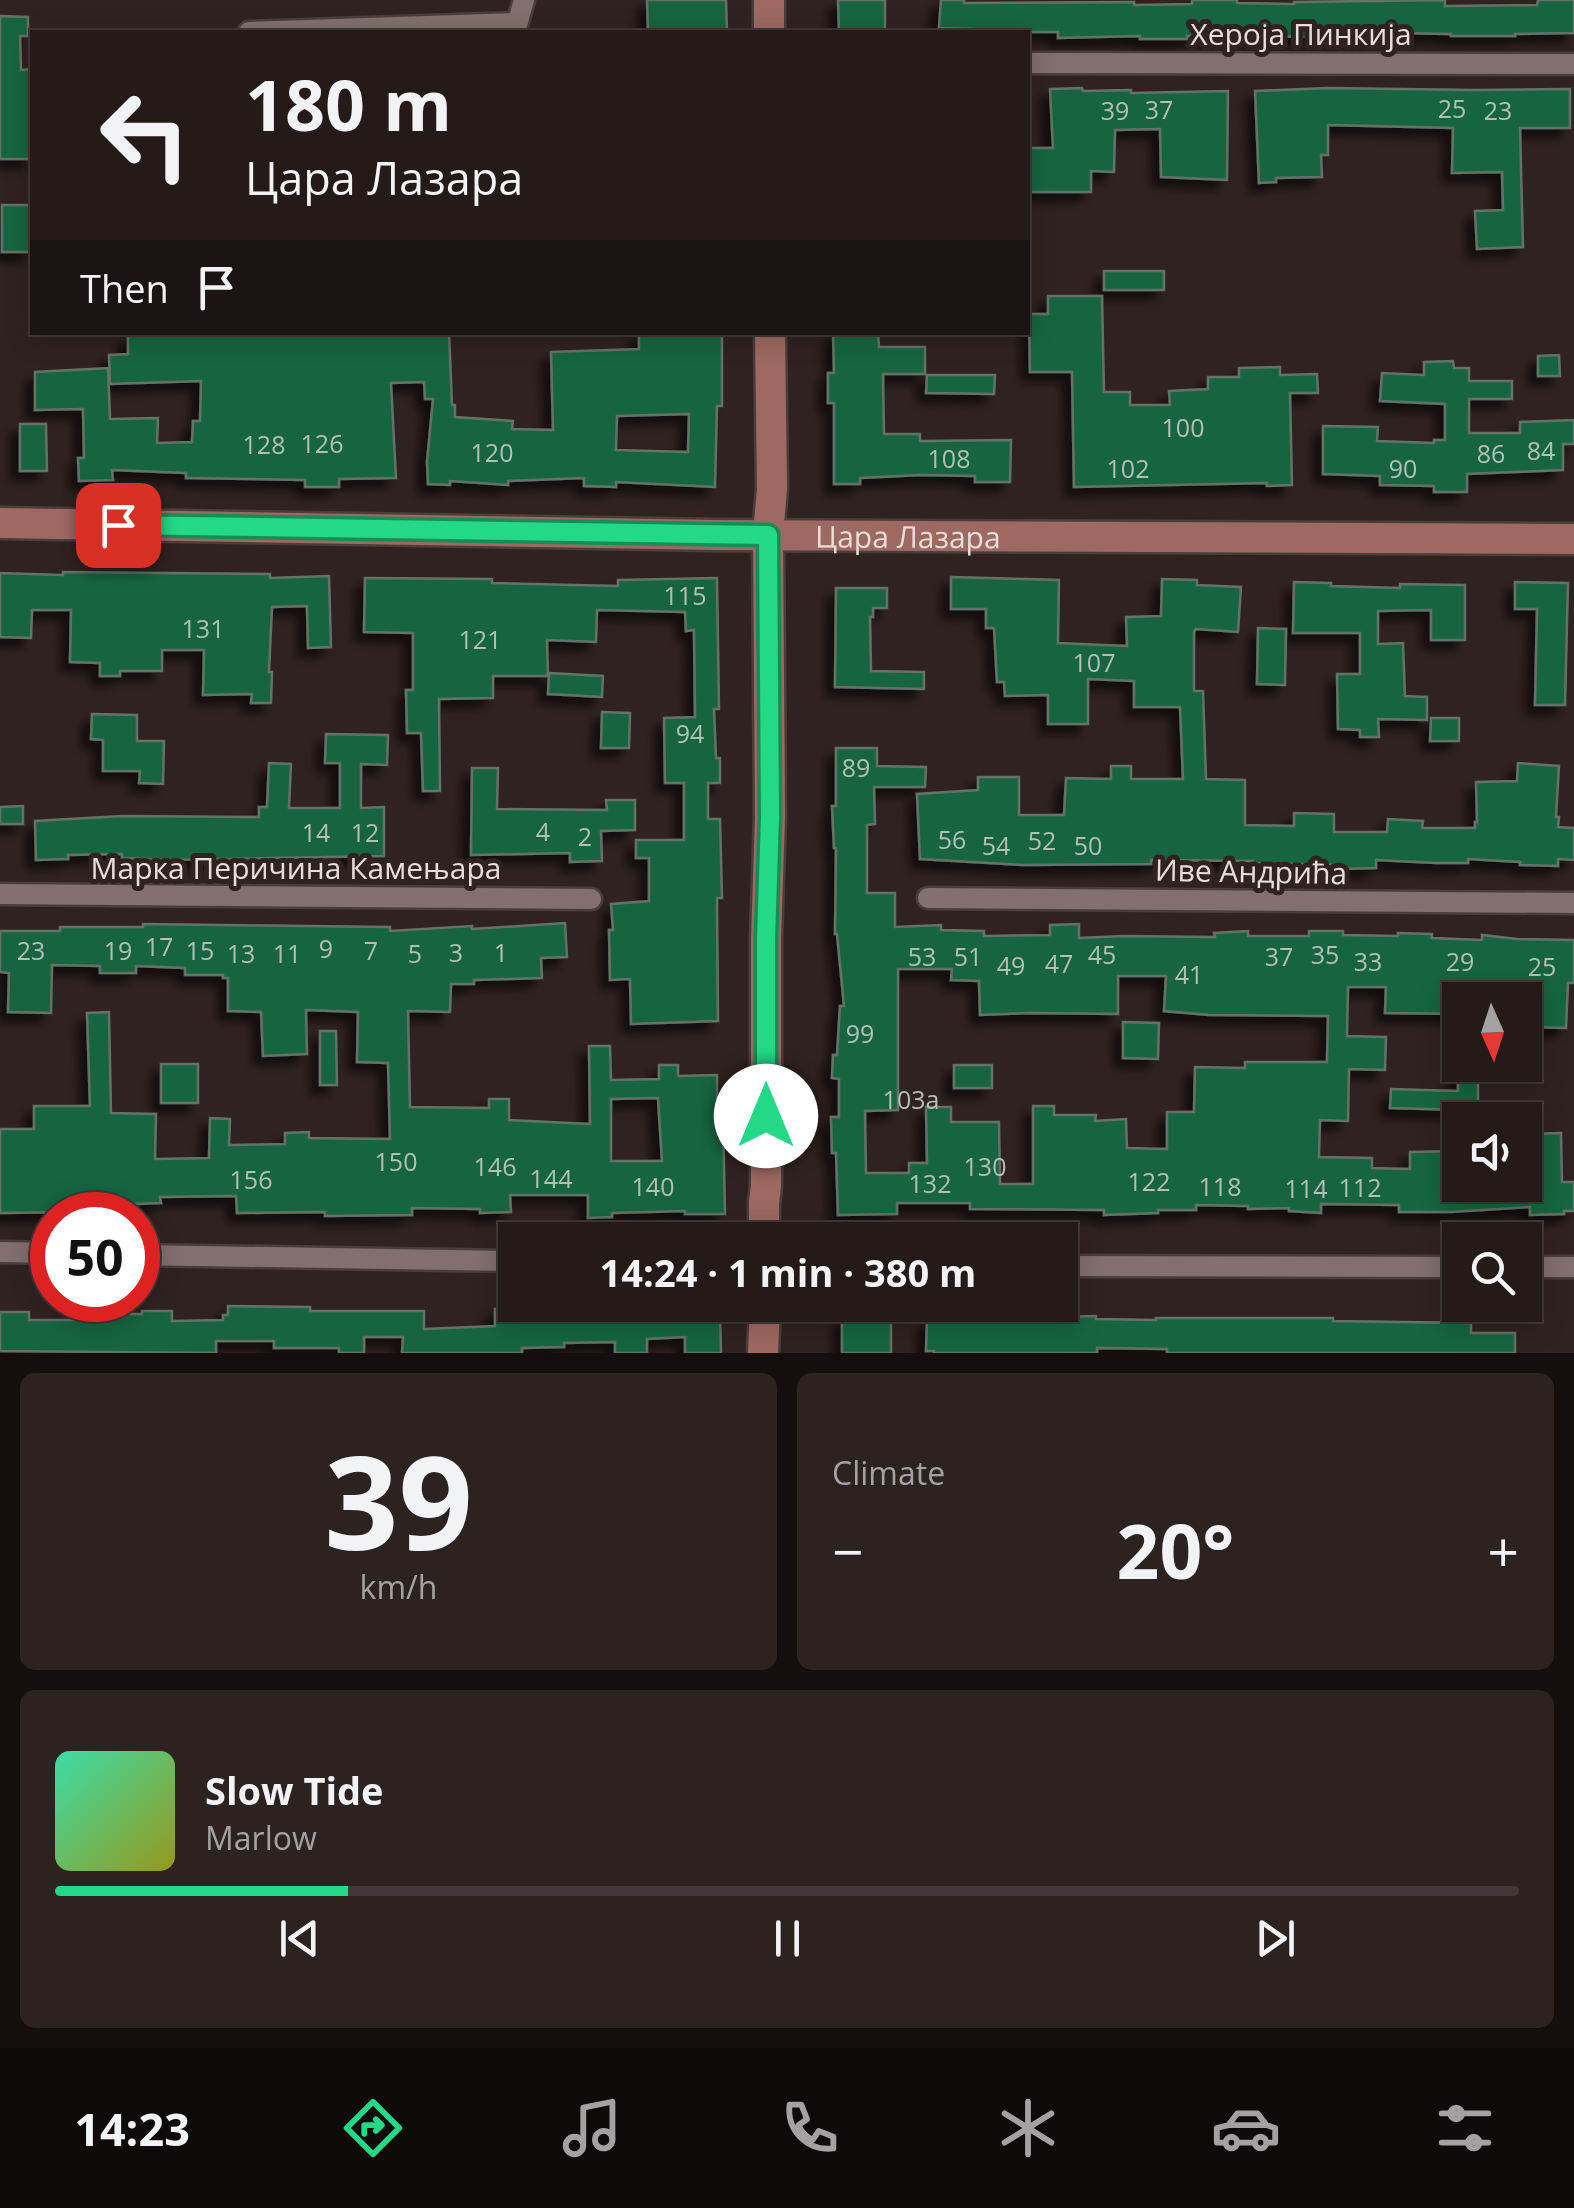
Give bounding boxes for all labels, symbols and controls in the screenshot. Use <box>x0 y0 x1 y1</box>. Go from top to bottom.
street label: Хероја Пинкија <box>1190 13 1412 54</box>
text: 180 m <box>245 56 452 152</box>
icon: left <box>80 70 210 200</box>
house number: 25 <box>1438 91 1466 125</box>
house number: 37 <box>1145 92 1173 126</box>
house number: 39 <box>1101 93 1129 127</box>
house number: 23 <box>1484 93 1512 127</box>
text: Цара Лазара <box>245 147 523 208</box>
icon: arrive <box>189 260 244 315</box>
text: Then <box>80 262 169 314</box>
house number: 100 <box>1162 410 1204 444</box>
house number: 126 <box>301 426 343 460</box>
house number: 128 <box>243 427 285 461</box>
house number: 84 <box>1527 433 1555 467</box>
house number: 120 <box>471 435 513 469</box>
house number: 86 <box>1477 436 1505 470</box>
house number: 108 <box>928 441 970 475</box>
house number: 102 <box>1107 451 1149 485</box>
house number: 90 <box>1389 451 1417 485</box>
pin <box>76 483 161 568</box>
icon: arrive <box>91 498 146 553</box>
street label: Цара Лазара <box>815 515 1001 557</box>
house number: 115 <box>664 578 706 612</box>
house number: 131 <box>182 611 224 645</box>
house number: 121 <box>459 622 501 656</box>
house number: 107 <box>1073 645 1115 679</box>
house number: 94 <box>676 716 704 750</box>
house number: 89 <box>842 750 870 784</box>
house number: 4 <box>536 814 550 848</box>
house number: 14 <box>302 815 330 849</box>
house number: 12 <box>351 815 379 849</box>
house number: 2 <box>578 819 592 853</box>
house number: 56 <box>938 822 966 856</box>
house number: 52 <box>1028 823 1056 857</box>
house number: 54 <box>982 828 1010 862</box>
house number: 50 <box>1074 828 1102 862</box>
street label: Марка Перичина Камењара <box>91 847 502 888</box>
street label: Иве Андрића <box>1154 849 1348 893</box>
house number: 17 <box>145 929 173 963</box>
house number: 9 <box>319 931 333 965</box>
house number: 23 <box>17 933 45 967</box>
house number: 19 <box>104 933 132 967</box>
house number: 15 <box>186 933 214 967</box>
house number: 7 <box>364 933 378 967</box>
house number: 3 <box>449 935 463 969</box>
house number: 1 <box>494 935 508 969</box>
house number: 13 <box>227 936 255 970</box>
house number: 11 <box>273 936 301 970</box>
house number: 5 <box>408 936 422 970</box>
house number: 45 <box>1088 937 1116 971</box>
house number: 35 <box>1311 937 1339 971</box>
house number: 53 <box>908 939 936 973</box>
house number: 51 <box>954 939 982 973</box>
house number: 37 <box>1265 939 1293 973</box>
house number: 33 <box>1354 944 1382 978</box>
house number: 29 <box>1446 944 1474 978</box>
house number: 47 <box>1045 946 1073 980</box>
house number: 49 <box>997 948 1025 982</box>
house number: 25 <box>1528 949 1556 983</box>
house number: 41 <box>1175 957 1203 991</box>
north arrow <box>1442 982 1542 1082</box>
map controls <box>1442 982 1542 1322</box>
house number: 99 <box>846 1016 874 1050</box>
position arrow <box>714 1064 818 1168</box>
house number: 103a <box>883 1082 939 1116</box>
button: sound <box>1442 1102 1542 1202</box>
house number: 150 <box>375 1144 417 1178</box>
house number: 146 <box>474 1149 516 1183</box>
house number: 130 <box>964 1149 1006 1183</box>
house number: 144 <box>530 1161 572 1195</box>
house number: 156 <box>230 1162 272 1196</box>
house number: 122 <box>1128 1164 1170 1198</box>
house number: 132 <box>909 1166 951 1200</box>
house number: 140 <box>632 1169 674 1203</box>
house number: 118 <box>1199 1169 1241 1203</box>
house number: 112 <box>1339 1170 1381 1204</box>
house number: 114 <box>1285 1171 1327 1205</box>
speed limit sign: 50 <box>30 1192 160 1322</box>
button: search <box>1442 1222 1542 1322</box>
text: 14:24 · 1 min · 380 m <box>600 1246 976 1298</box>
text: 39 <box>324 1411 473 1588</box>
text: Climate <box>832 1451 945 1494</box>
text: 20° <box>1117 1499 1234 1601</box>
text: − <box>832 1513 863 1588</box>
text: + <box>1488 1513 1519 1588</box>
text: km/h <box>360 1565 437 1608</box>
text: Slow Tide <box>205 1764 384 1816</box>
text: Marlow <box>205 1816 317 1859</box>
icon: previous <box>272 1911 327 1966</box>
icon: pause <box>760 1911 815 1966</box>
icon: next <box>1248 1911 1303 1966</box>
icon: directions <box>338 2093 408 2163</box>
icon: music <box>557 2093 627 2163</box>
icon: phone <box>775 2093 845 2163</box>
icon: climate <box>993 2093 1063 2163</box>
icon: car <box>1211 2093 1281 2163</box>
icon: filters <box>1430 2093 1500 2163</box>
text: 14:23 <box>74 2098 190 2159</box>

